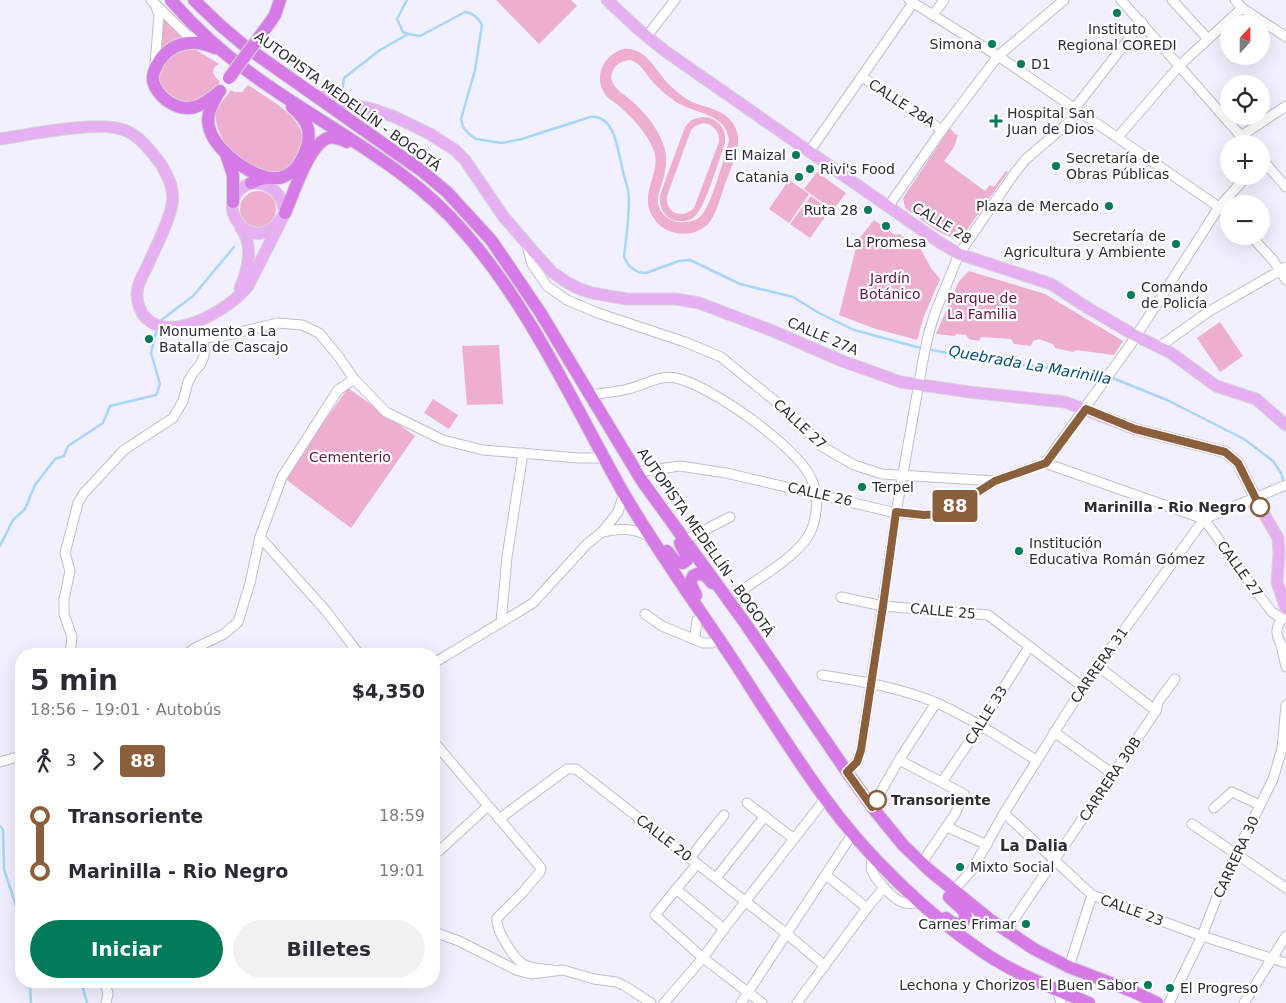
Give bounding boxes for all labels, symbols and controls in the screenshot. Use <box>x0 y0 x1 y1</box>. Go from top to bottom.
marker: Instituto Regional COREDI <box>1111 7 1123 19</box>
north arrow <box>1220 15 1270 65</box>
map controls <box>1220 15 1270 245</box>
place label: Instituto Regional COREDI <box>1057 21 1177 53</box>
street label: AUTOPISTA MEDELLÍN - BOGOTÁ <box>252 28 445 174</box>
place label: Simona <box>930 36 982 52</box>
marker: Simona <box>986 38 998 50</box>
place label: D1 <box>1031 56 1051 72</box>
marker: D1 <box>1015 58 1027 70</box>
button: locate <box>1220 75 1270 125</box>
street label: CALLE 28A <box>866 76 938 131</box>
place label: Hospital San Juan de Dios <box>1006 105 1095 137</box>
marker: Hospital San Juan de Dios <box>989 114 1003 128</box>
button: + <box>1220 135 1270 185</box>
place label: El Maizal <box>724 147 786 163</box>
marker: El Maizal <box>790 149 802 161</box>
place label: Secretaría de Obras Públicas <box>1066 150 1169 182</box>
marker: Secretaría de Obras Públicas <box>1050 160 1062 172</box>
place label: Rivi's Food <box>820 161 895 177</box>
marker: Rivi's Food <box>804 163 816 175</box>
place label: Catania <box>735 169 789 185</box>
marker: Catania <box>793 171 805 183</box>
button: − <box>1220 195 1270 245</box>
place label: Plaza de Mercado <box>976 198 1099 214</box>
street label: CALLE 28 <box>910 199 974 247</box>
marker: Plaza de Mercado <box>1103 200 1115 212</box>
place label: Ruta 28 <box>804 202 858 218</box>
marker: Ruta 28 <box>862 204 874 216</box>
marker: La Promesa <box>880 220 892 232</box>
place label: Secretaría de Agricultura y Ambiente <box>1004 228 1166 260</box>
place label: La Promesa <box>845 234 927 250</box>
marker: Secretaría de Agricultura y Ambiente <box>1170 238 1182 250</box>
park label: Jardín Botánico <box>859 270 921 302</box>
place label: Comando de Policía <box>1141 279 1208 311</box>
marker: Comando de Policía <box>1125 289 1137 301</box>
park label: Parque de La Familia <box>947 290 1017 322</box>
street label: CALLE 27A <box>785 314 861 358</box>
place label: Monumento a La Batalla de Cascajo <box>159 323 288 355</box>
marker: Monumento a La Batalla de Cascajo <box>143 333 155 345</box>
water label: Quebrada La Marinilla <box>947 342 1113 388</box>
street label: CALLE 27 <box>770 396 830 452</box>
street label: AUTOPISTA MEDELLÍN - BOGOTÁ <box>635 445 778 640</box>
park label: Cementerio <box>309 449 391 465</box>
street label: CALLE 26 <box>786 479 854 509</box>
place label: Terpel <box>871 479 914 495</box>
marker: Terpel <box>856 481 868 493</box>
line badge: 88 <box>932 490 978 522</box>
text: 88 <box>942 495 968 516</box>
marker: Marinilla - Rio Negro <box>1250 497 1270 517</box>
place label: Marinilla - Rio Negro <box>1084 499 1246 515</box>
place label: Institución Educativa Román Gómez <box>1029 535 1205 567</box>
street label: CALLE 27 <box>1214 538 1266 600</box>
marker: Institución Educativa Román Gómez <box>1013 545 1025 557</box>
street label: CALLE 25 <box>909 600 977 622</box>
street label: CARRERA 31 <box>1067 624 1131 706</box>
text: 5 min <box>30 664 118 697</box>
text: $4,350 <box>352 680 425 702</box>
street label: CALLE 33 <box>962 683 1010 747</box>
text: 18:56 – 19:01 · Autobús <box>30 700 221 719</box>
street label: CARRERA 30B <box>1076 734 1144 824</box>
icon: walk <box>30 747 58 775</box>
icon: forward <box>84 747 112 775</box>
text: 88 <box>130 750 155 771</box>
text: 3 <box>66 751 76 770</box>
marker: Transoriente <box>867 790 887 810</box>
place label: Transoriente <box>891 792 991 808</box>
text: Transoriente <box>68 805 203 827</box>
text: 18:59 <box>379 806 425 825</box>
street label: CALLE 20 <box>633 811 695 865</box>
street label: CARRERA 30 <box>1210 813 1262 901</box>
district label: La Dalia <box>1000 837 1068 855</box>
place label: Mixto Social <box>970 859 1054 875</box>
text: Marinilla - Rio Negro <box>68 860 288 882</box>
text: 19:01 <box>379 861 425 880</box>
marker: Mixto Social <box>954 861 966 873</box>
street label: CALLE 23 <box>1098 891 1166 929</box>
place label: Carnes Frimar <box>918 916 1016 932</box>
marker: Carnes Frimar <box>1020 918 1032 930</box>
button: Iniciar <box>30 920 223 978</box>
button: Billetes <box>233 920 425 978</box>
place label: Lechona y Chorizos El Buen Sabor <box>899 977 1138 993</box>
marker: Lechona y Chorizos El Buen Sabor <box>1142 979 1154 991</box>
place label: El Progreso <box>1180 980 1258 996</box>
marker: El Progreso <box>1164 982 1176 994</box>

